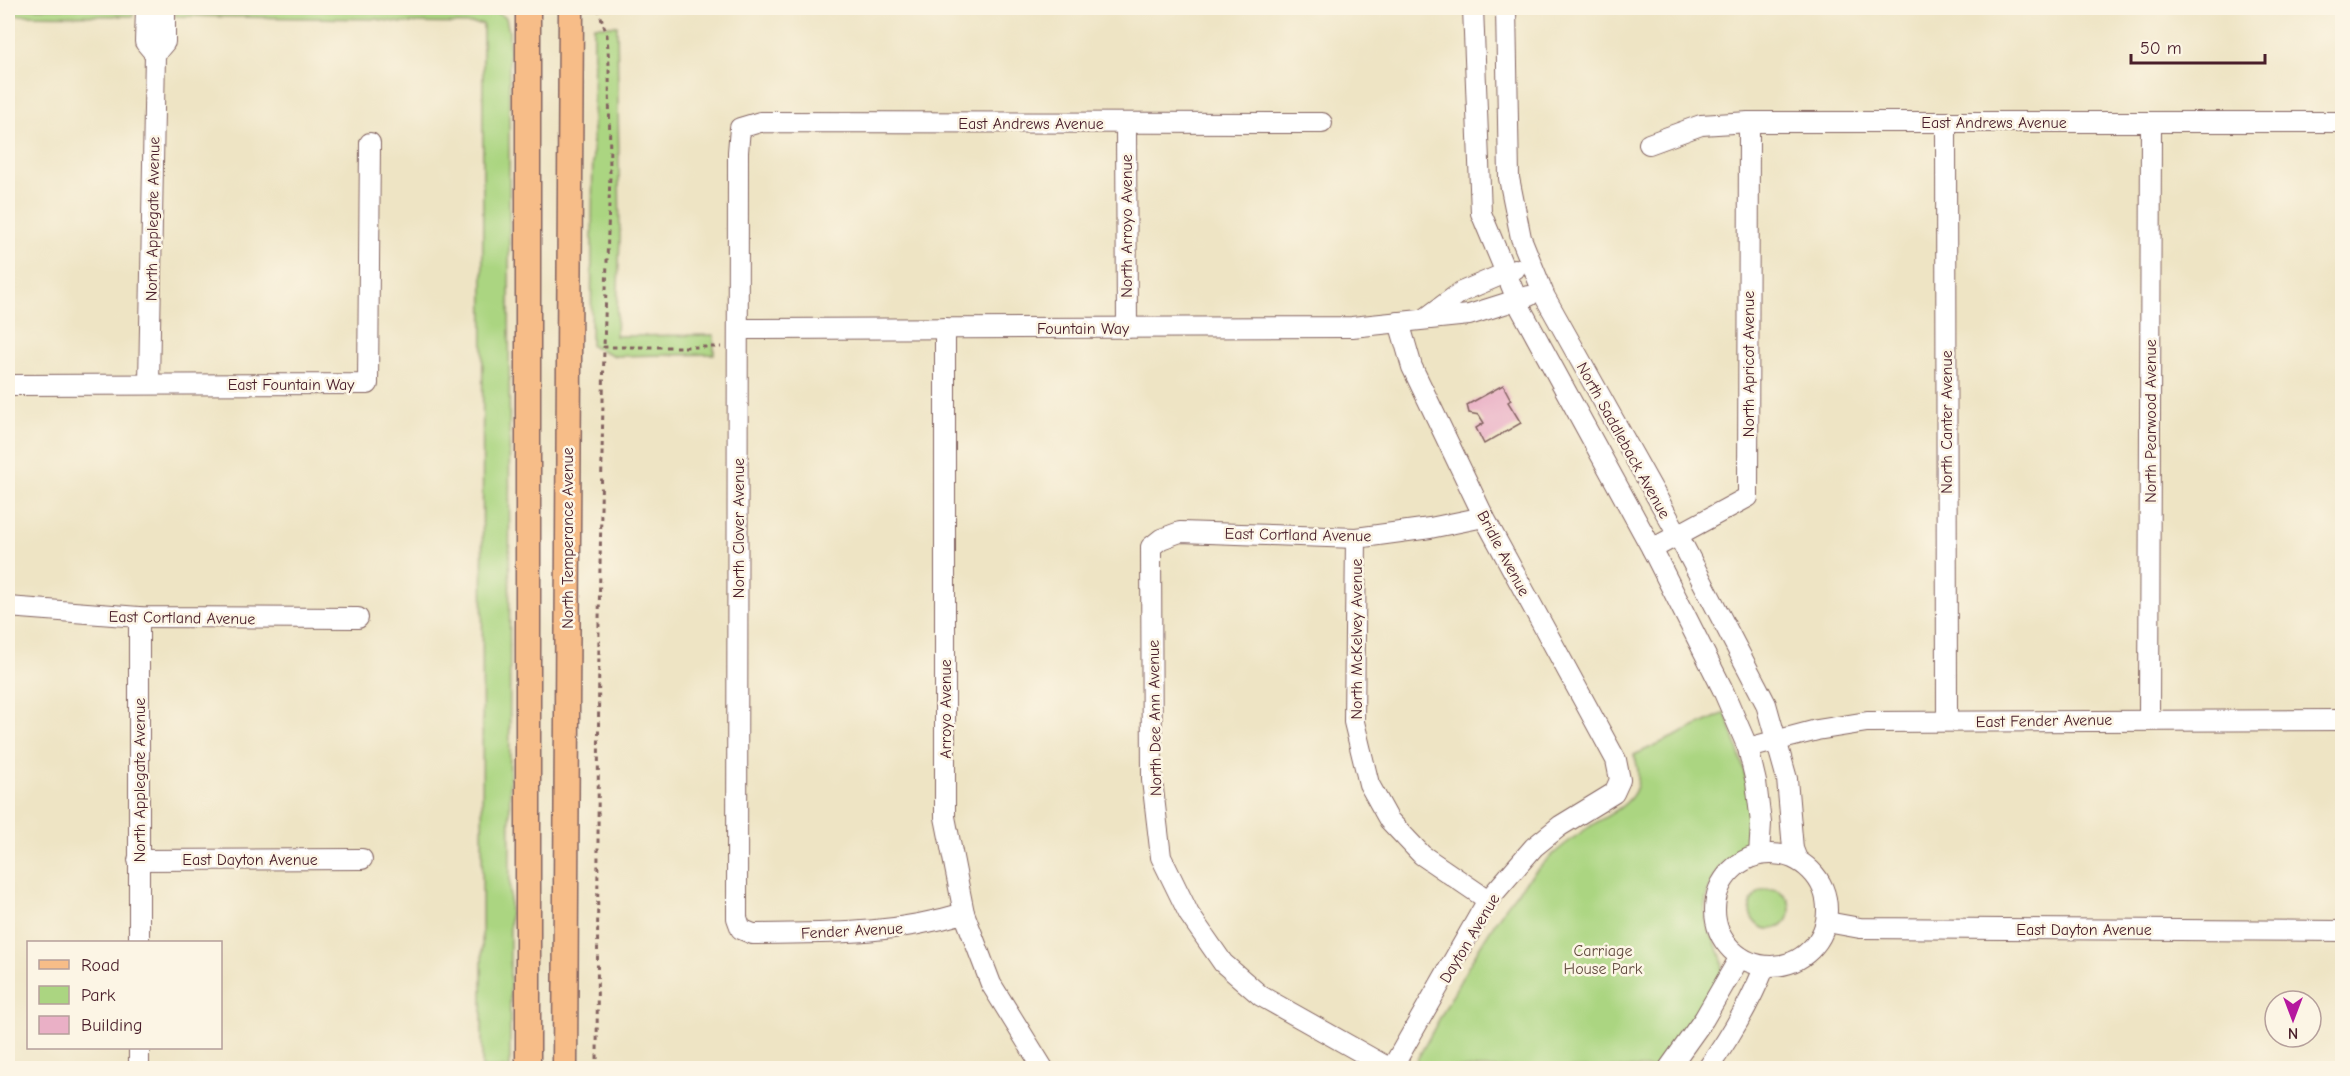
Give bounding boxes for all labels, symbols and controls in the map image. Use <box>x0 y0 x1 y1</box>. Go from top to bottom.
scale bar <box>2131 27 2264 65</box>
text: 50 m <box>2140 38 2182 59</box>
street label: East Andrews Avenue <box>1921 114 2067 132</box>
street label: East Andrews Avenue <box>958 115 1104 133</box>
street label: North Applegate Avenue <box>143 137 163 301</box>
street label: North Arroyo Avenue <box>1118 154 1136 298</box>
street label: North Apricot Avenue <box>1740 291 1758 437</box>
street label: Fountain Way <box>1037 320 1130 338</box>
street label: North Pearwood Avenue <box>2142 339 2160 503</box>
street label: North Canter Avenue <box>1938 350 1956 494</box>
street label: North Saddleback Avenue <box>1573 359 1674 522</box>
street label: East Fountain Way <box>228 376 355 394</box>
street label: North Temperance Avenue <box>559 447 577 629</box>
street label: North Clover Avenue <box>730 458 748 598</box>
street label: Bridle Avenue <box>1473 508 1533 599</box>
street label: East Cortland Avenue <box>1224 525 1372 545</box>
street label: North McKelvey Avenue <box>1348 558 1366 720</box>
street label: East Cortland Avenue <box>108 608 256 628</box>
street label: North Dee Ann Avenue <box>1145 640 1165 796</box>
street label: Arroyo Avenue <box>937 659 955 759</box>
street label: North Applegate Avenue <box>131 698 149 862</box>
street label: East Fender Avenue <box>1976 711 2112 731</box>
street label: East Dayton Avenue <box>182 851 318 869</box>
street label: Dayton Avenue <box>1436 891 1504 986</box>
street label: Fender Avenue <box>801 919 904 943</box>
street label: East Dayton Avenue <box>2016 921 2152 939</box>
legend <box>27 941 222 1049</box>
park label: Carriage House Park <box>1564 942 1643 978</box>
text: Road <box>81 955 120 976</box>
text: Park <box>81 985 116 1006</box>
north arrow <box>2263 989 2323 1049</box>
text: Building <box>81 1015 143 1036</box>
text: N <box>2288 1024 2298 1042</box>

